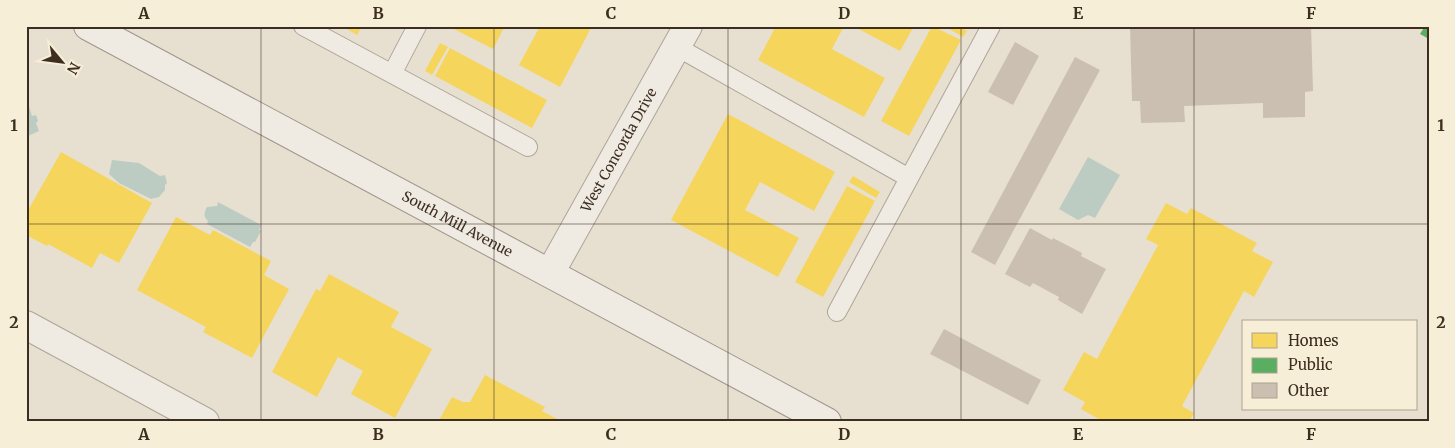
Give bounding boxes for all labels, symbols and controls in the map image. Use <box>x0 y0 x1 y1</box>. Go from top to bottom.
text: A <box>137 3 150 23</box>
text: B <box>372 3 384 23</box>
text: C <box>606 3 616 23</box>
text: D <box>838 3 850 23</box>
text: E <box>1073 3 1084 23</box>
text: F <box>1306 3 1316 23</box>
north arrow <box>38 38 88 88</box>
text: N <box>63 59 84 78</box>
street label: West Concorda Drive <box>576 85 661 216</box>
text: 1 <box>10 115 18 135</box>
text: 1 <box>1437 115 1445 135</box>
street label: South Mill Avenue <box>399 187 516 261</box>
text: 2 <box>9 312 19 332</box>
text: 2 <box>1436 312 1446 332</box>
legend <box>1242 320 1418 410</box>
text: Homes <box>1288 331 1339 350</box>
text: Public <box>1288 355 1333 374</box>
text: Other <box>1288 381 1330 400</box>
text: A <box>137 424 150 444</box>
text: B <box>372 424 384 444</box>
text: C <box>606 424 616 444</box>
text: D <box>838 424 850 444</box>
text: E <box>1073 424 1084 444</box>
text: F <box>1306 424 1316 444</box>

